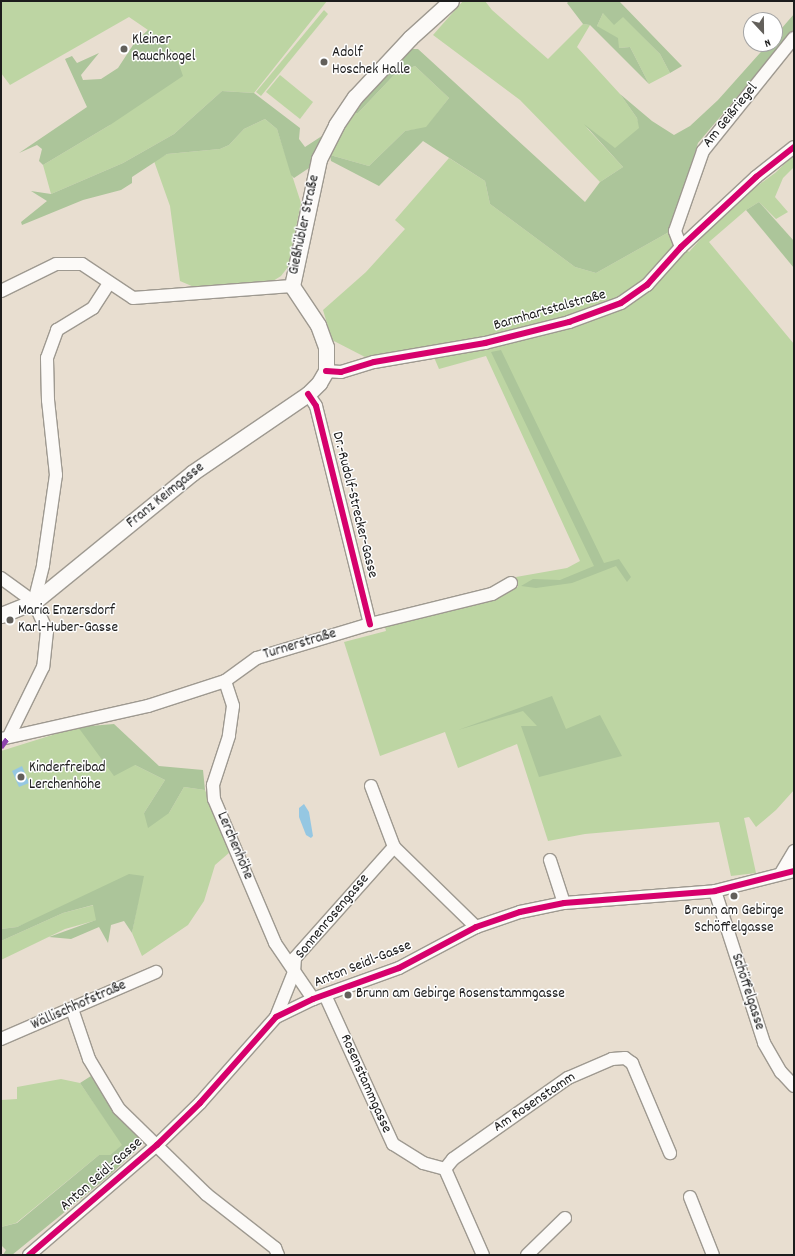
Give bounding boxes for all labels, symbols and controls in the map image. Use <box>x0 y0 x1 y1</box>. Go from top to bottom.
north arrow <box>743 12 783 52</box>
place label: Kleiner Rauchkogel <box>132 31 195 66</box>
text: N <box>762 34 773 51</box>
marker: Kleiner Rauchkogel <box>119 44 129 54</box>
place label: Adolf Hoschek Halle <box>332 44 410 79</box>
marker: Adolf Hoschek Halle <box>319 57 329 67</box>
street label: Am Geißriegel <box>700 80 762 152</box>
street label: Gießhübler Straße <box>286 173 324 277</box>
street label: Barmhartstalstraße <box>492 286 608 336</box>
street label: Dr.-Rudolf-Strecker-Gasse <box>327 430 381 580</box>
street label: Franz Keimgasse <box>124 459 208 533</box>
place label: Maria Enzersdorf Karl-Huber-Gasse <box>18 602 118 637</box>
marker: Maria Enzersdorf Karl-Huber-Gasse <box>5 615 15 625</box>
street label: Turnerstraße <box>261 625 339 665</box>
place label: Kinderfreibad Lerchenhöhe <box>29 759 106 794</box>
marker: Kinderfreibad Lerchenhöhe <box>16 772 26 782</box>
street label: Lerchenhöhe <box>212 809 256 883</box>
street label: Sonnenrosengasse <box>292 871 374 963</box>
marker: Brunn am Gebirge Schöffelgasse <box>729 891 739 901</box>
place label: Brunn am Gebirge Schöffelgasse <box>684 902 784 937</box>
street label: Anton Seidl-Gasse <box>312 937 414 993</box>
street label: Schöffelgasse <box>726 951 768 1033</box>
street label: Wällischhofstraße <box>29 977 129 1035</box>
place label: Brunn am Gebirge Rosenstammgasse <box>356 986 565 1004</box>
marker: Brunn am Gebirge Rosenstammgasse <box>343 990 353 1000</box>
street label: Rosenstammgasse <box>335 1032 395 1136</box>
street label: Am Rosenstamm <box>490 1069 580 1137</box>
street label: Anton Seidl-Gasse <box>57 1134 147 1216</box>

